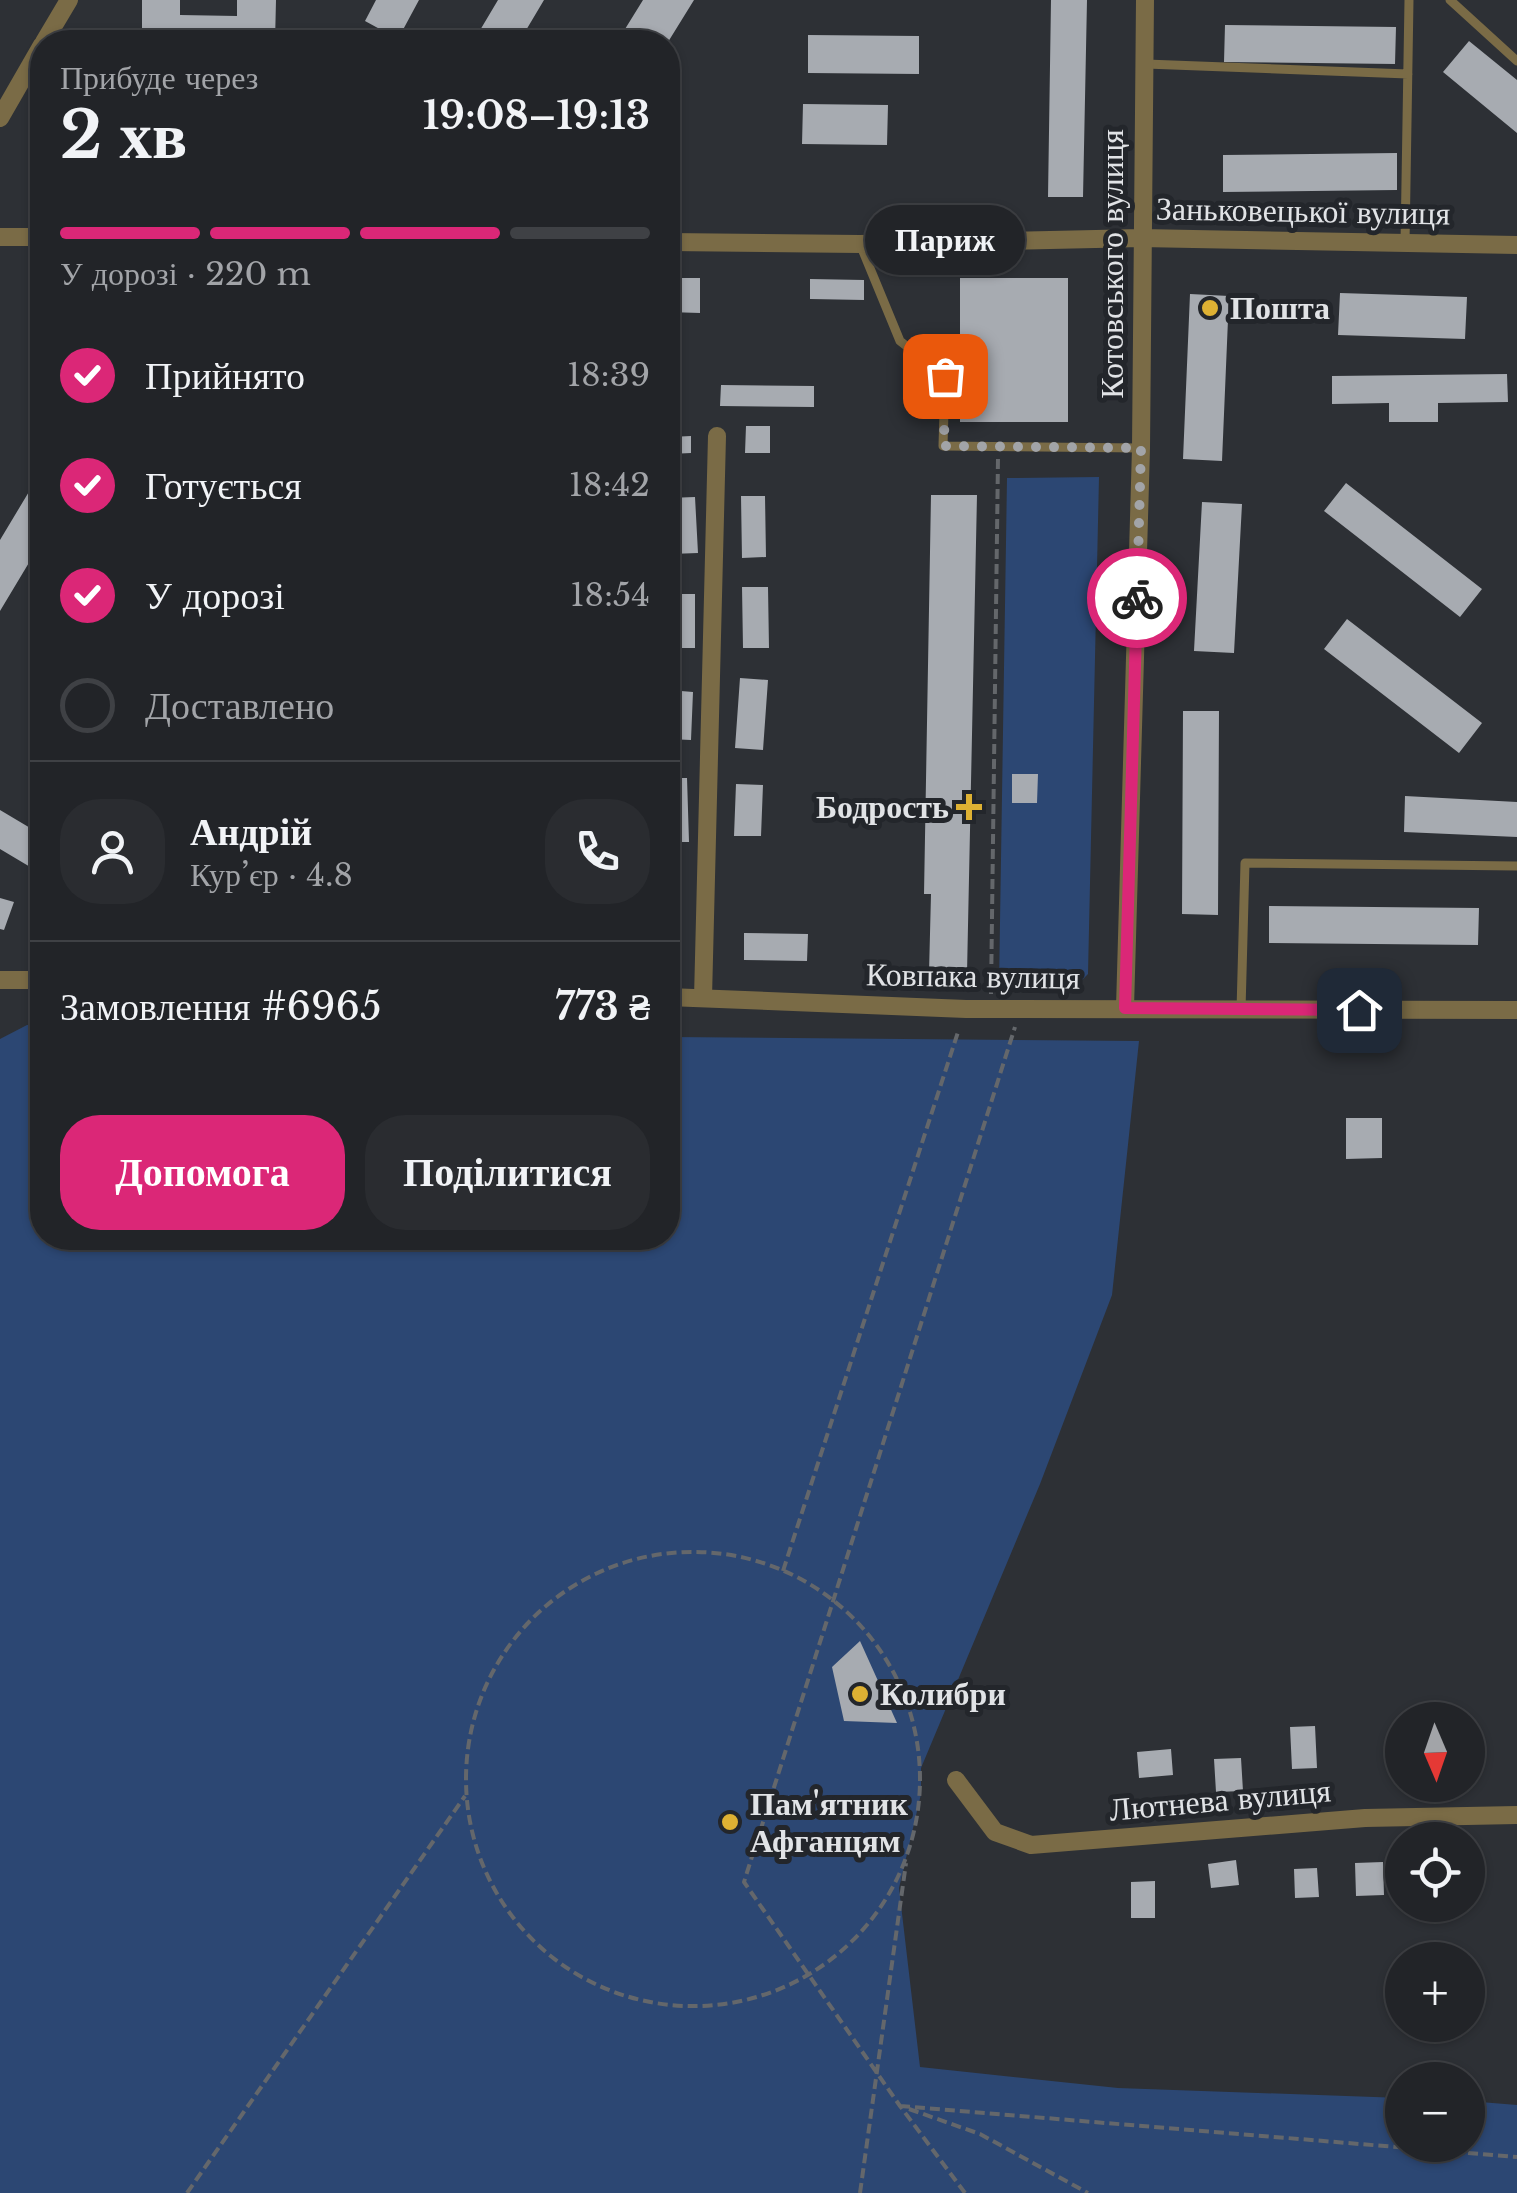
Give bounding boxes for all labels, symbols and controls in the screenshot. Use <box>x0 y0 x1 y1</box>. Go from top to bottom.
text: Прибуде через <box>60 58 258 98</box>
text: 19:08–19:13 <box>423 92 650 139</box>
text: 2 хв <box>60 95 187 176</box>
street label: Котовського вулиця <box>1092 129 1132 399</box>
street label: Заньковецької вулиця <box>1156 188 1451 234</box>
callout: Париж <box>865 206 1025 276</box>
text: Париж <box>895 220 995 260</box>
text: У дорозі · 220 m <box>60 254 311 294</box>
place label: Пошта <box>1230 288 1330 328</box>
marker: Пошта <box>1199 297 1221 319</box>
pin <box>903 334 988 419</box>
icon: check <box>60 348 115 403</box>
icon: bag <box>918 349 973 404</box>
text: Прийнято <box>145 352 305 399</box>
text: 18:39 <box>567 355 650 395</box>
icon: check <box>60 458 115 513</box>
text: Готується <box>145 462 302 509</box>
text: 18:42 <box>569 465 650 505</box>
courier <box>1087 548 1187 648</box>
icon: check <box>60 568 115 623</box>
icon: bike <box>1110 571 1165 626</box>
text: У дорозі <box>145 572 285 619</box>
text: 18:54 <box>570 575 650 615</box>
text: Доставлено <box>145 682 334 729</box>
place label: Бодрость <box>816 787 949 827</box>
marker: Бодрость <box>958 796 980 818</box>
button: person <box>60 799 165 904</box>
button: phone <box>545 799 650 904</box>
text: Андрій <box>190 808 312 855</box>
text: Кур’єр · 4.8 <box>190 855 353 895</box>
street label: Ковпака вулиця <box>866 954 1081 998</box>
pin <box>1317 968 1402 1053</box>
text: Замовлення #6965 <box>60 983 381 1030</box>
text: 773 ₴ <box>555 983 650 1030</box>
icon: home <box>1332 983 1387 1038</box>
button: Допомога <box>60 1115 345 1230</box>
button: Поділитися <box>365 1115 650 1230</box>
place label: Колибри <box>880 1674 1006 1714</box>
marker: Колибри <box>849 1683 871 1705</box>
north arrow <box>1385 1702 1485 1802</box>
map controls <box>1385 1702 1485 2162</box>
street label: Лютнева вулиця <box>1108 1770 1333 1830</box>
place label: Пам'ятник Афганцям <box>750 1784 908 1861</box>
marker: Пам'ятник Афганцям <box>719 1811 741 1833</box>
button: locate <box>1385 1822 1485 1922</box>
button: + <box>1385 1942 1485 2042</box>
button: − <box>1385 2062 1485 2162</box>

